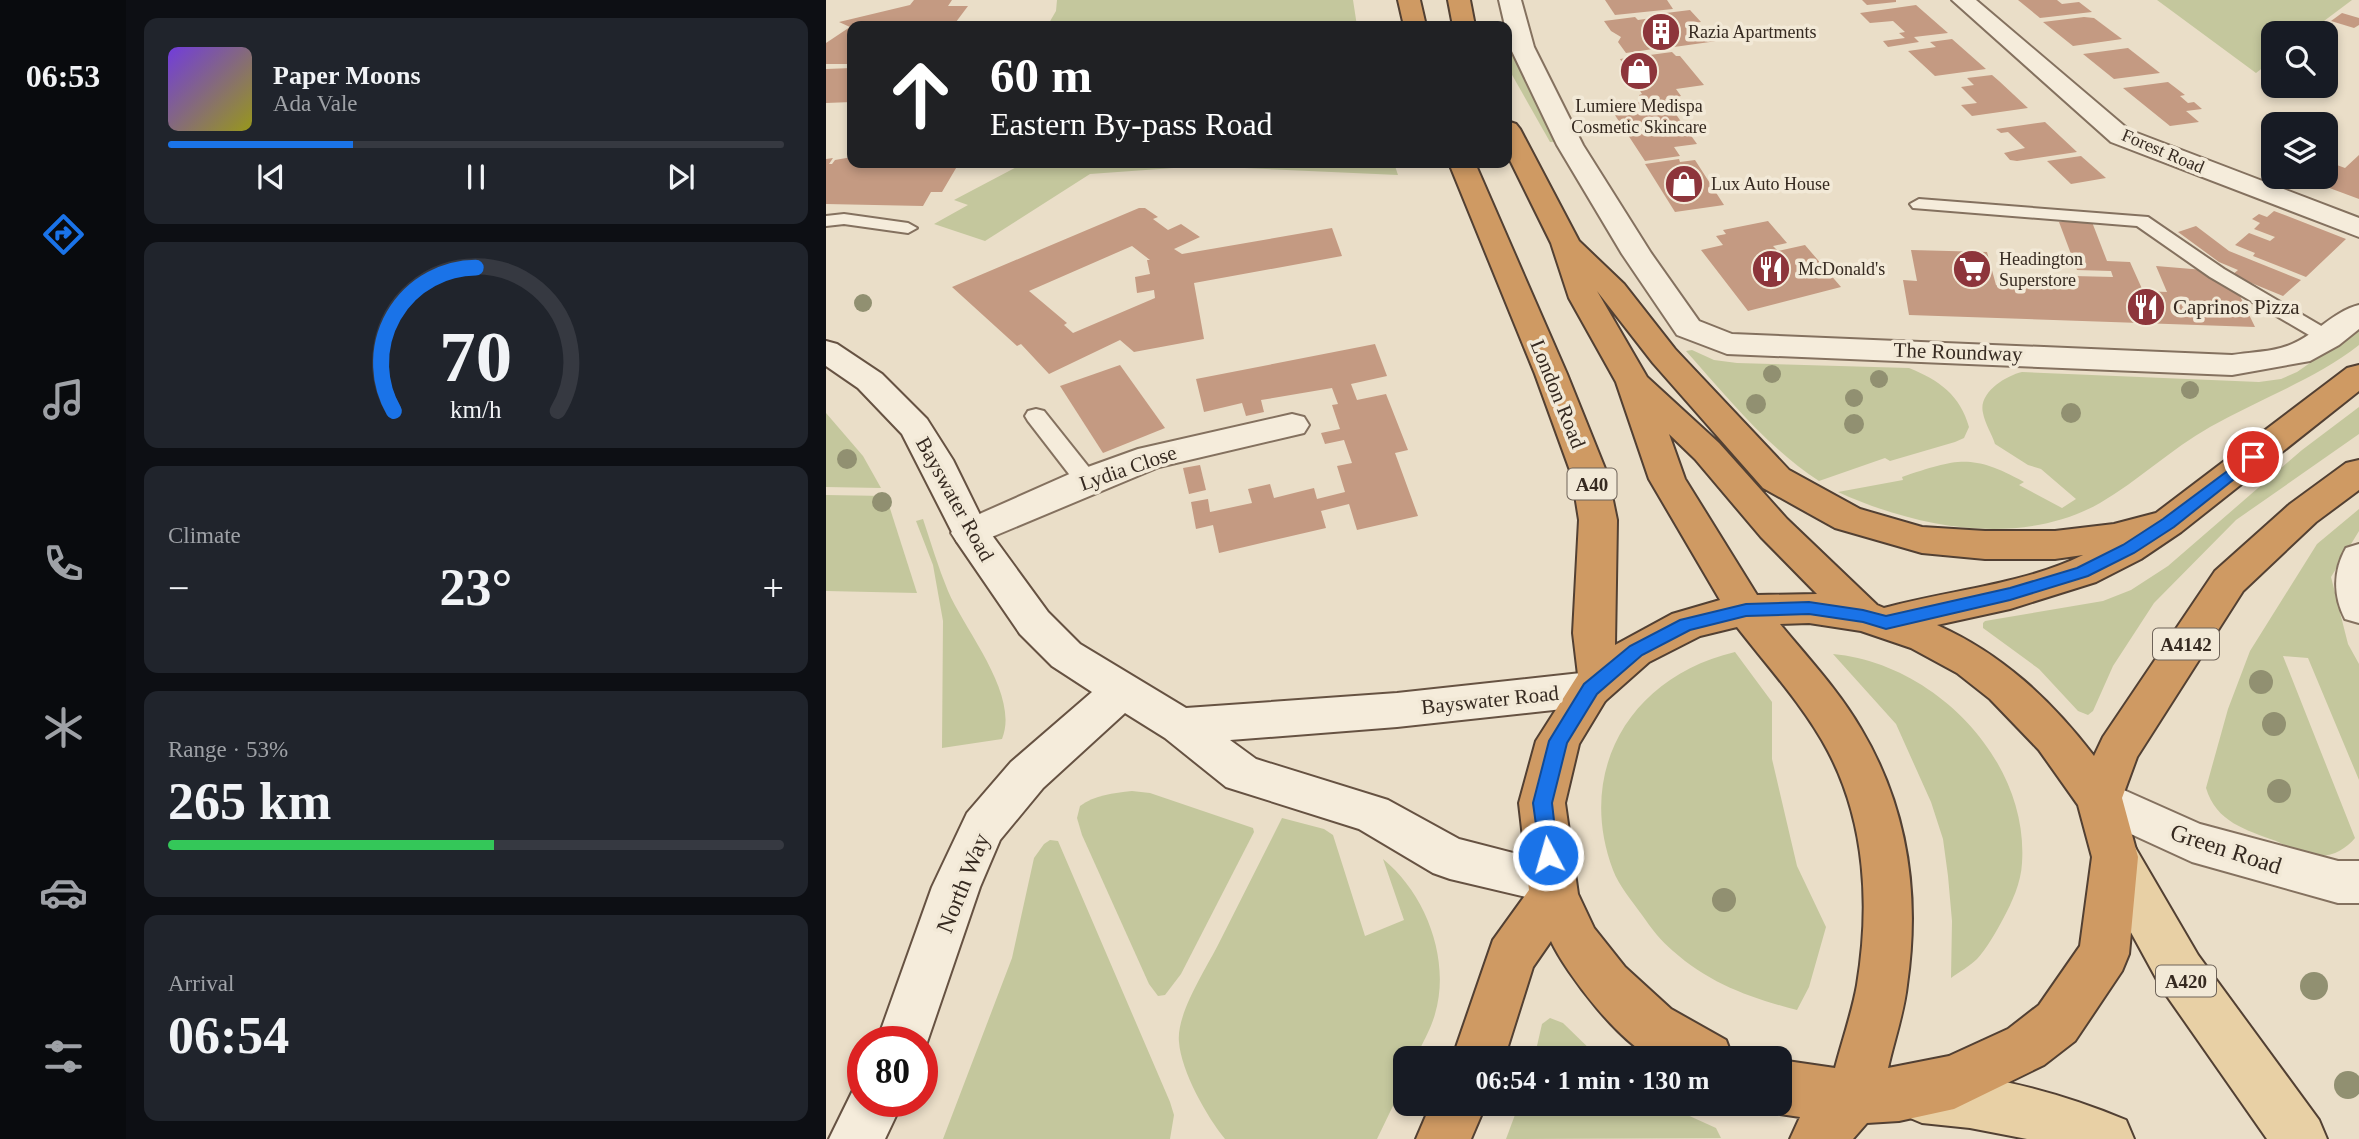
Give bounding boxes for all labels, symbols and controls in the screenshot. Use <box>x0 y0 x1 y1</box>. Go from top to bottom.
building icon: Razia Apartments <box>1640 11 1682 53</box>
map controls <box>2261 21 2338 189</box>
button: search <box>2261 21 2338 98</box>
place label: Razia Apartments <box>1688 22 1816 42</box>
text: 60 m <box>990 48 1092 103</box>
icon: ahead <box>875 49 966 140</box>
shop icon: Lumiere Medispa Cosmetic Skincare <box>1618 50 1660 92</box>
text: 06:53 <box>26 58 100 94</box>
text: Paper Moons <box>273 61 421 90</box>
text: Ada Vale <box>273 91 358 116</box>
place label: Lumiere Medispa Cosmetic Skincare <box>1571 96 1707 137</box>
text: Eastern By-pass Road <box>990 106 1273 142</box>
button: layers <box>2261 112 2338 189</box>
street label: Forest Road <box>2119 125 2207 177</box>
icon: previous <box>252 158 290 196</box>
icon: pause <box>457 158 495 196</box>
icon: next <box>662 158 700 196</box>
shop icon: Lux Auto House <box>1663 163 1705 205</box>
place label: Lux Auto House <box>1711 174 1830 194</box>
icon: directions <box>39 210 88 259</box>
restaurant icon: McDonald's <box>1750 248 1792 290</box>
supermarket icon: Headington Superstore <box>1951 248 1993 290</box>
place label: Headington Superstore <box>1999 249 2083 290</box>
place label: McDonald's <box>1798 259 1885 279</box>
restaurant icon: Caprinos Pizza <box>2125 286 2167 328</box>
place label: Caprinos Pizza <box>2173 295 2300 319</box>
text: 70 <box>440 317 512 398</box>
street label: London Road <box>1525 336 1591 452</box>
street label: The Roundway <box>1893 338 2023 366</box>
icon: music <box>39 375 88 424</box>
text: km/h <box>450 396 502 423</box>
pin <box>2223 427 2283 487</box>
street label: Bayswater Road <box>911 433 999 566</box>
icon: arrive <box>2234 438 2272 476</box>
street label: Lydia Close <box>1076 440 1180 496</box>
road number: A40 <box>1568 468 1616 499</box>
text: Climate <box>168 523 241 548</box>
icon: phone <box>39 539 88 588</box>
text: 23° <box>440 559 512 616</box>
text: − <box>168 567 189 609</box>
text: + <box>763 567 784 609</box>
road number: A4142 <box>2153 628 2219 660</box>
street label: Bayswater Road <box>1420 681 1560 719</box>
icon: climate <box>39 703 88 752</box>
text: Range · 53% <box>168 737 288 762</box>
text: 265 km <box>168 773 331 830</box>
position arrow <box>1511 818 1585 892</box>
street label: Green Road <box>2167 819 2285 879</box>
street label: North Way <box>931 829 995 937</box>
icon: car <box>39 868 88 917</box>
road number: A420 <box>2156 965 2216 996</box>
text: Arrival <box>168 971 234 996</box>
text: 06:54 <box>168 1007 289 1064</box>
speed limit sign: 80 <box>847 1026 938 1117</box>
icon: filters <box>39 1032 88 1081</box>
text: 06:54 · 1 min · 130 m <box>1476 1066 1710 1095</box>

